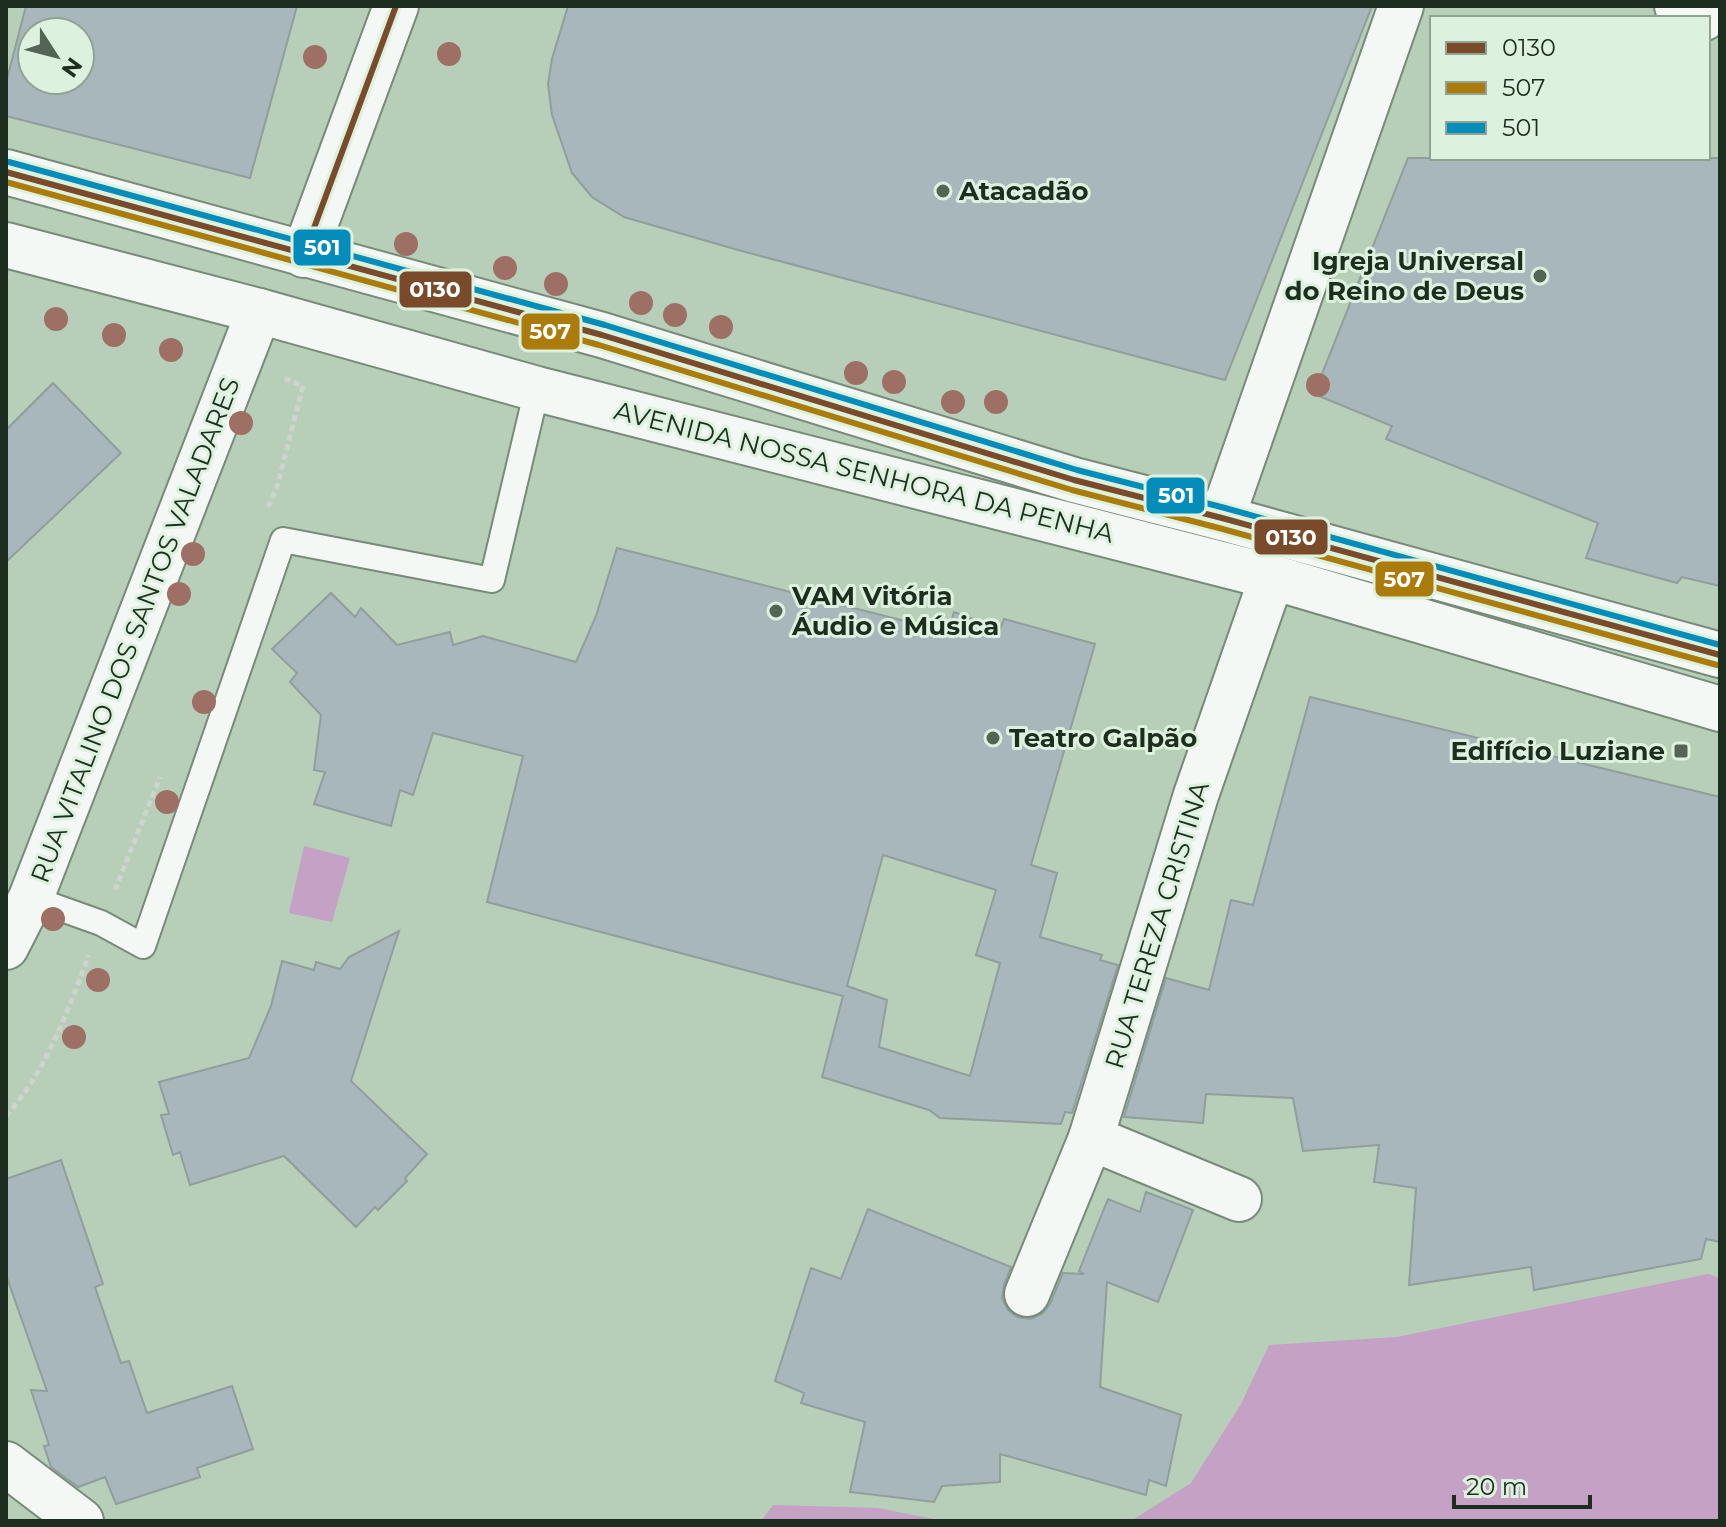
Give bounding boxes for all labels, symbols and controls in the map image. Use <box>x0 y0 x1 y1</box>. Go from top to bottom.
north arrow <box>16 16 96 96</box>
legend <box>1430 16 1710 160</box>
text: 0130 <box>1502 33 1556 62</box>
text: N <box>56 52 88 83</box>
text: 507 <box>1502 73 1545 102</box>
text: 501 <box>1502 113 1540 142</box>
place label: Atacadão <box>958 175 1088 207</box>
marker: Atacadão <box>934 182 952 200</box>
line badge: 501 <box>292 228 352 267</box>
text: 501 <box>304 234 340 261</box>
place label: Igreja Universal do Reino de Deus <box>1285 245 1524 307</box>
marker: Igreja Universal do Reino de Deus <box>1531 267 1549 285</box>
line badge: 0130 <box>398 270 473 309</box>
text: 0130 <box>409 276 461 303</box>
line badge: 507 <box>520 312 581 351</box>
text: 507 <box>529 318 571 345</box>
street label: RUA VITALINO DOS SANTOS VALADARES <box>24 373 246 887</box>
street label: AVENIDA NOSSA SENHORA DA PENHA <box>611 394 1118 550</box>
line badge: 501 <box>1145 476 1206 515</box>
text: 501 <box>1158 482 1194 509</box>
line badge: 0130 <box>1253 518 1329 556</box>
text: 0130 <box>1265 524 1317 551</box>
line badge: 507 <box>1374 560 1435 598</box>
text: 507 <box>1383 566 1425 593</box>
place label: VAM Vitória Áudio e Música <box>791 580 999 642</box>
marker: VAM Vitória Áudio e Música <box>767 602 785 620</box>
place label: Teatro Galpão <box>1009 722 1197 754</box>
marker: Teatro Galpão <box>984 729 1002 747</box>
place label: Edifício Luziane <box>1451 735 1665 767</box>
marker: Edifício Luziane <box>1672 742 1690 760</box>
street label: RUA TEREZA CRISTINA <box>1098 777 1216 1073</box>
scale bar <box>1454 1459 1590 1509</box>
text: 20 m <box>1466 1472 1527 1501</box>

